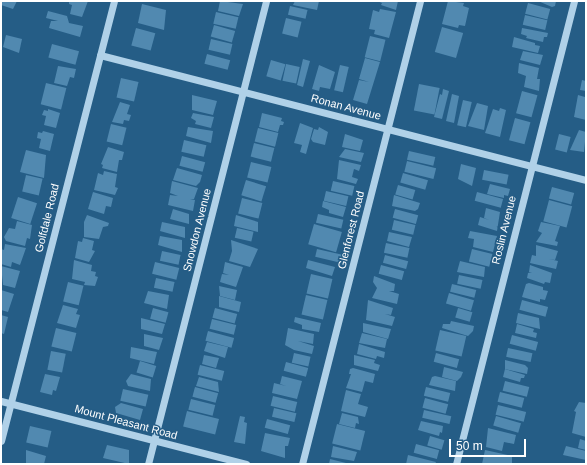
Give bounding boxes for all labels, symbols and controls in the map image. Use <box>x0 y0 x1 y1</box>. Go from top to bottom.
street label: Ronan Avenue <box>309 91 383 123</box>
street label: Golfdale Road <box>32 182 62 254</box>
street label: Snowdon Avenue <box>180 187 214 273</box>
street label: Glenforest Road <box>335 190 367 270</box>
street label: Roslin Avenue <box>489 194 519 266</box>
street label: Mount Pleasant Road <box>73 402 179 442</box>
scale bar <box>451 431 528 457</box>
text: 50 m <box>456 439 483 453</box>

